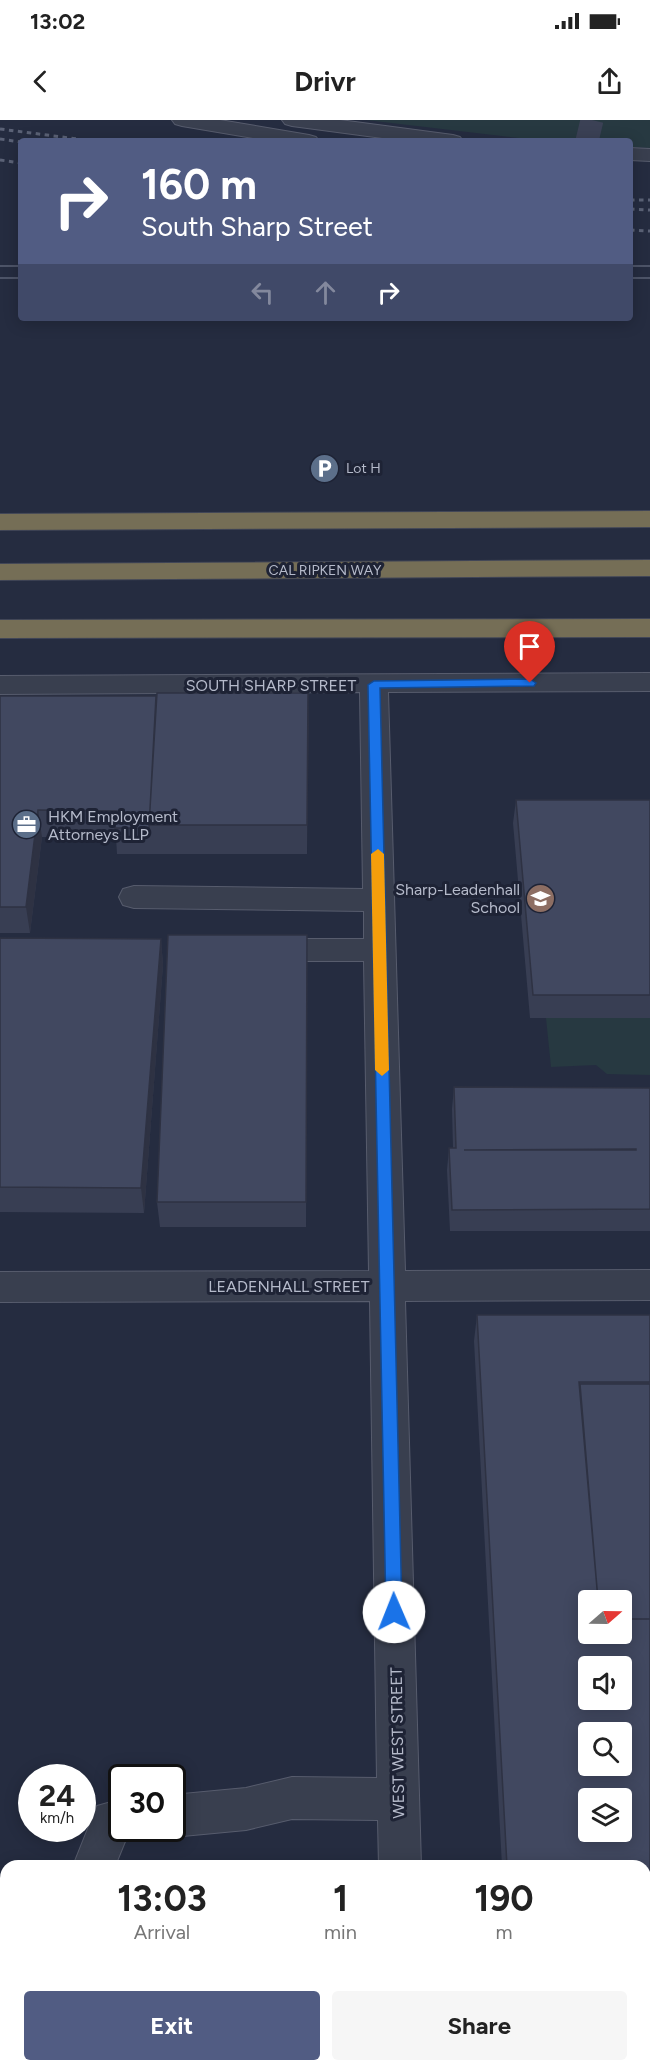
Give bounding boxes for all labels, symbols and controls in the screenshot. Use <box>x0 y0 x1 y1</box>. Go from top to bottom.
text: 13:02 <box>30 8 85 35</box>
icon: back <box>24 65 57 98</box>
text: Drivr <box>294 65 356 98</box>
icon: share <box>593 65 626 98</box>
text: 160 m <box>141 159 257 210</box>
icon: right <box>42 162 120 240</box>
text: South Sharp Street <box>141 210 373 243</box>
icon: left <box>246 276 279 309</box>
icon: ahead <box>309 276 342 309</box>
icon: right <box>372 276 405 309</box>
parking icon: Lot H <box>309 452 341 484</box>
place label: Lot H <box>346 460 381 477</box>
street label: CAL RIPKEN WAY <box>269 562 382 579</box>
pin <box>504 621 555 683</box>
icon: arrive <box>513 630 546 663</box>
street label: SOUTH SHARP STREET <box>186 676 356 695</box>
place label: HKM Employment Attorneys LLP <box>48 807 178 844</box>
office icon: HKM Employment Attorneys LLP <box>11 809 43 841</box>
place label: Sharp-Leadenhall School <box>395 880 520 917</box>
school or university icon: Sharp-Leadenhall School <box>525 882 557 914</box>
street label: LEADENHALL STREET <box>208 1277 370 1296</box>
position arrow <box>362 1580 426 1644</box>
north arrow <box>578 1590 632 1644</box>
map controls <box>578 1590 632 1842</box>
button: sound <box>578 1656 632 1710</box>
street label: WEST WEST STREET <box>387 1667 408 1819</box>
button: search <box>578 1722 632 1776</box>
speed limit sign: 30 <box>108 1764 186 1842</box>
text: 24 <box>39 1777 75 1814</box>
button: layers <box>578 1788 632 1842</box>
text: km/h <box>40 1809 74 1827</box>
text: 13:03 <box>117 1877 207 1920</box>
text: 1 <box>333 1877 348 1920</box>
text: 190 <box>474 1877 534 1920</box>
text: Arrival <box>134 1920 190 1944</box>
text: min <box>324 1920 357 1944</box>
text: m <box>495 1920 512 1944</box>
button: Exit <box>24 1991 320 2060</box>
button: Share <box>332 1991 627 2060</box>

